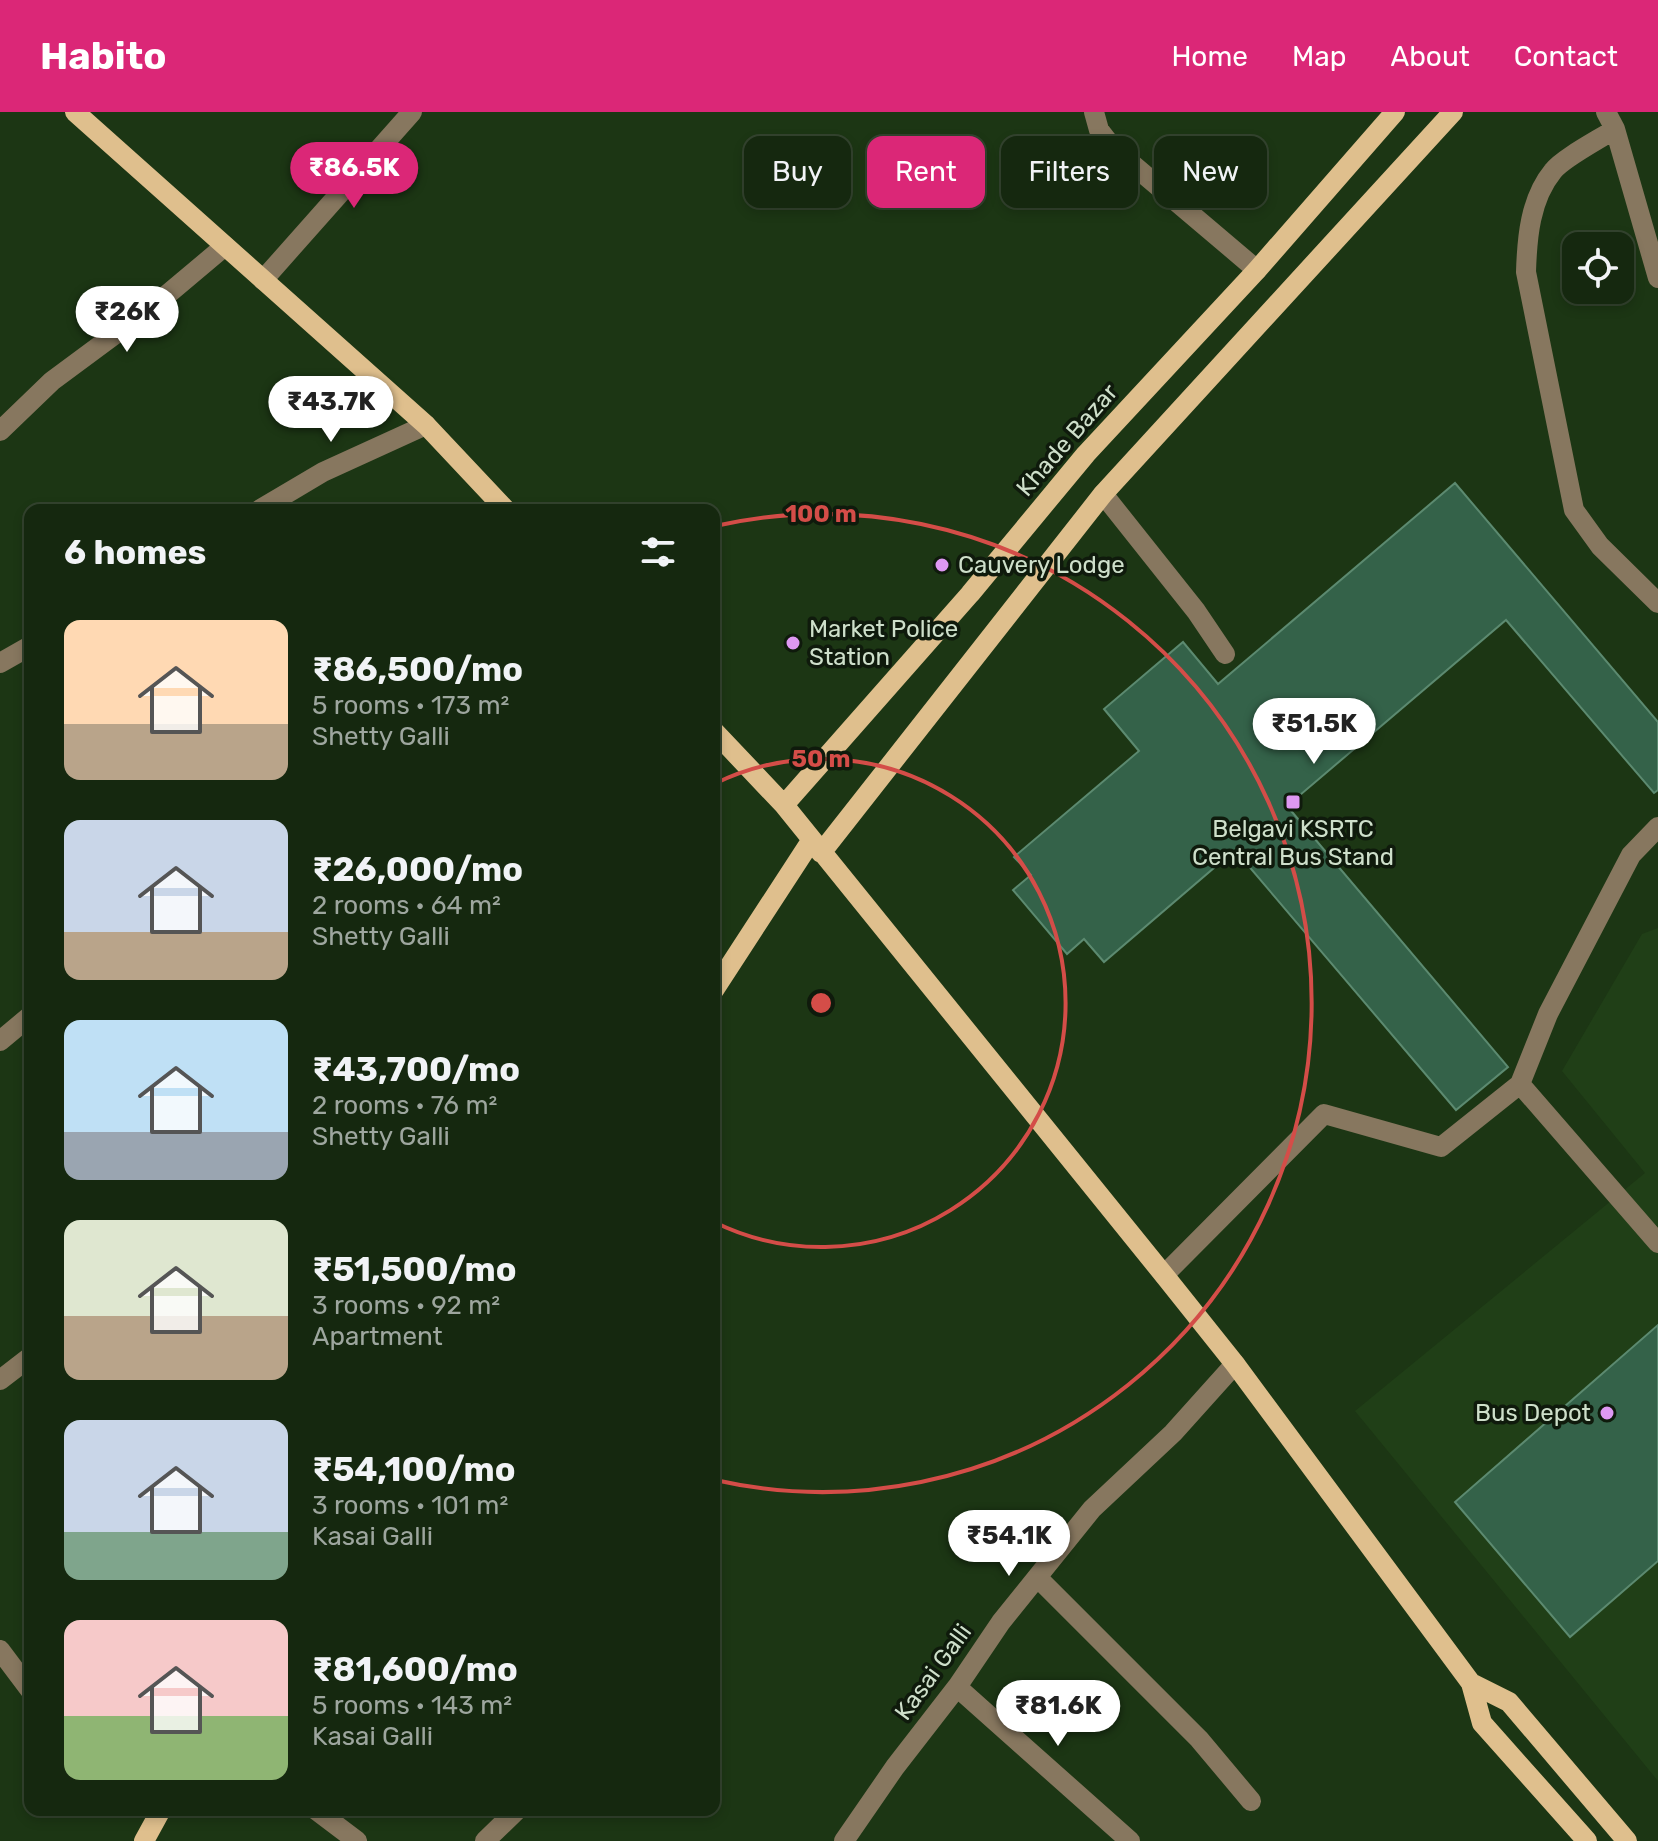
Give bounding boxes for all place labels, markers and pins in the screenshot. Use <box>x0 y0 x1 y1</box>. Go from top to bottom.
pin: ₹86.5K <box>289 142 419 210</box>
pin: ₹26K <box>80 286 174 354</box>
pin: ₹43.7K <box>266 376 396 444</box>
place label: Cauvery Lodge <box>958 551 1125 579</box>
marker: Cauvery Lodge <box>933 556 951 574</box>
place label: Market Police Station <box>809 615 958 671</box>
marker: Market Police Station <box>784 634 802 652</box>
pin: ₹51.5K <box>1249 698 1379 766</box>
marker: Belgavi KSRTC Central Bus Stand <box>1284 793 1302 811</box>
place label: Belgavi KSRTC Central Bus Stand <box>1192 815 1394 871</box>
centre of rings <box>807 989 835 1017</box>
place label: Bus Depot <box>1475 1399 1591 1427</box>
marker: Bus Depot <box>1598 1404 1616 1422</box>
pin: ₹54.1K <box>944 1510 1074 1578</box>
pin: ₹81.6K <box>993 1680 1123 1748</box>

